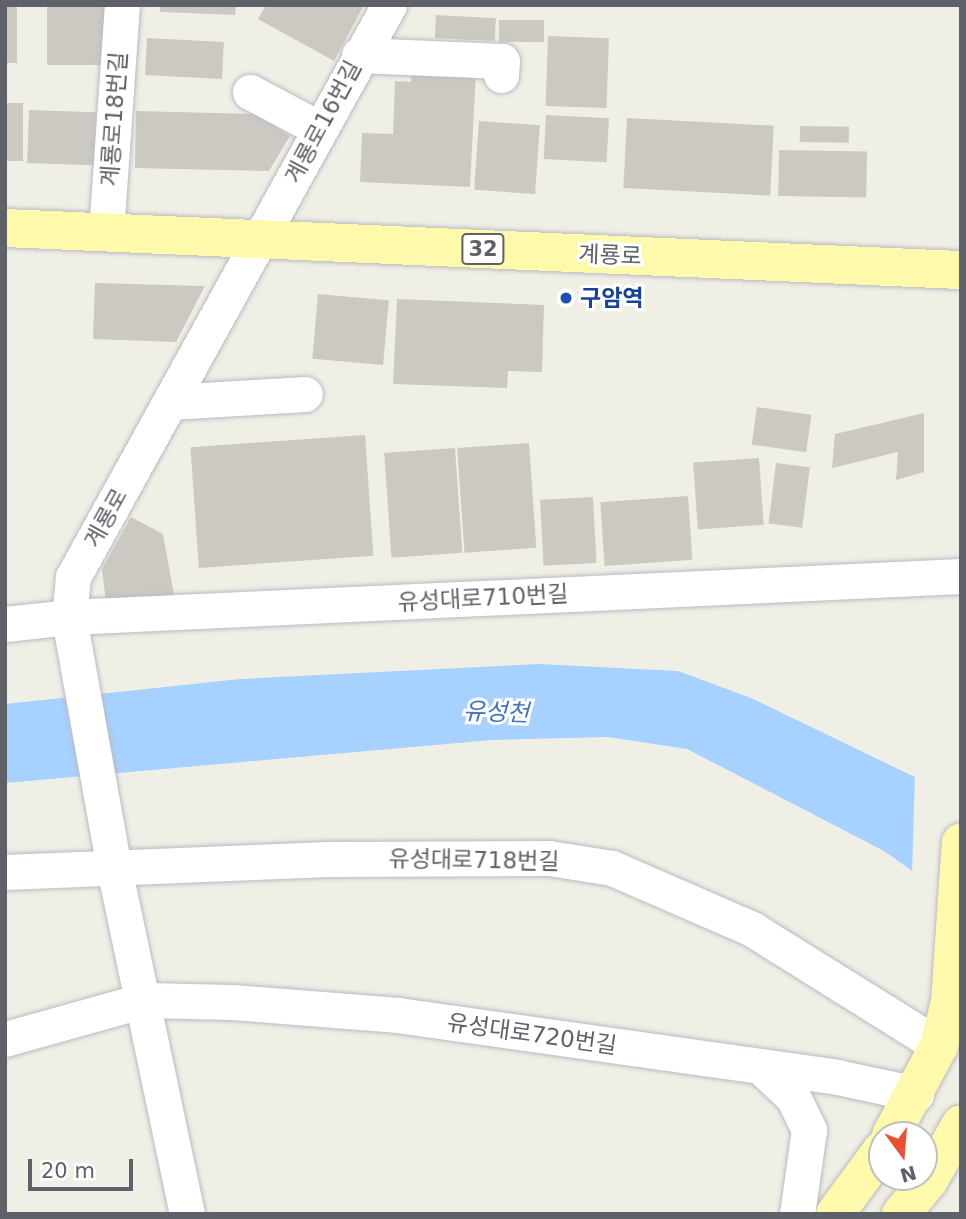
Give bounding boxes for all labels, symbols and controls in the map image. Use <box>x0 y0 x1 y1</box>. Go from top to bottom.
street label: 계룡로18번길 <box>96 51 132 187</box>
street label: 계룡로16번길 <box>279 56 367 188</box>
road number: 32 <box>460 232 506 266</box>
street label: 계룡로 <box>578 240 642 270</box>
place label: 구암역 <box>580 284 643 312</box>
marker: 구암역 <box>558 290 574 306</box>
street label: 계룡로 <box>79 484 133 552</box>
street label: 유성대로710번길 <box>397 580 569 616</box>
water label: 유성천 <box>462 697 530 729</box>
street label: 유성대로718번길 <box>388 845 560 875</box>
street label: 유성대로720번길 <box>445 1008 619 1060</box>
north arrow <box>868 1121 938 1191</box>
scale bar <box>32 1146 136 1190</box>
text: 20 m <box>41 1159 95 1183</box>
text: N <box>898 1161 919 1187</box>

